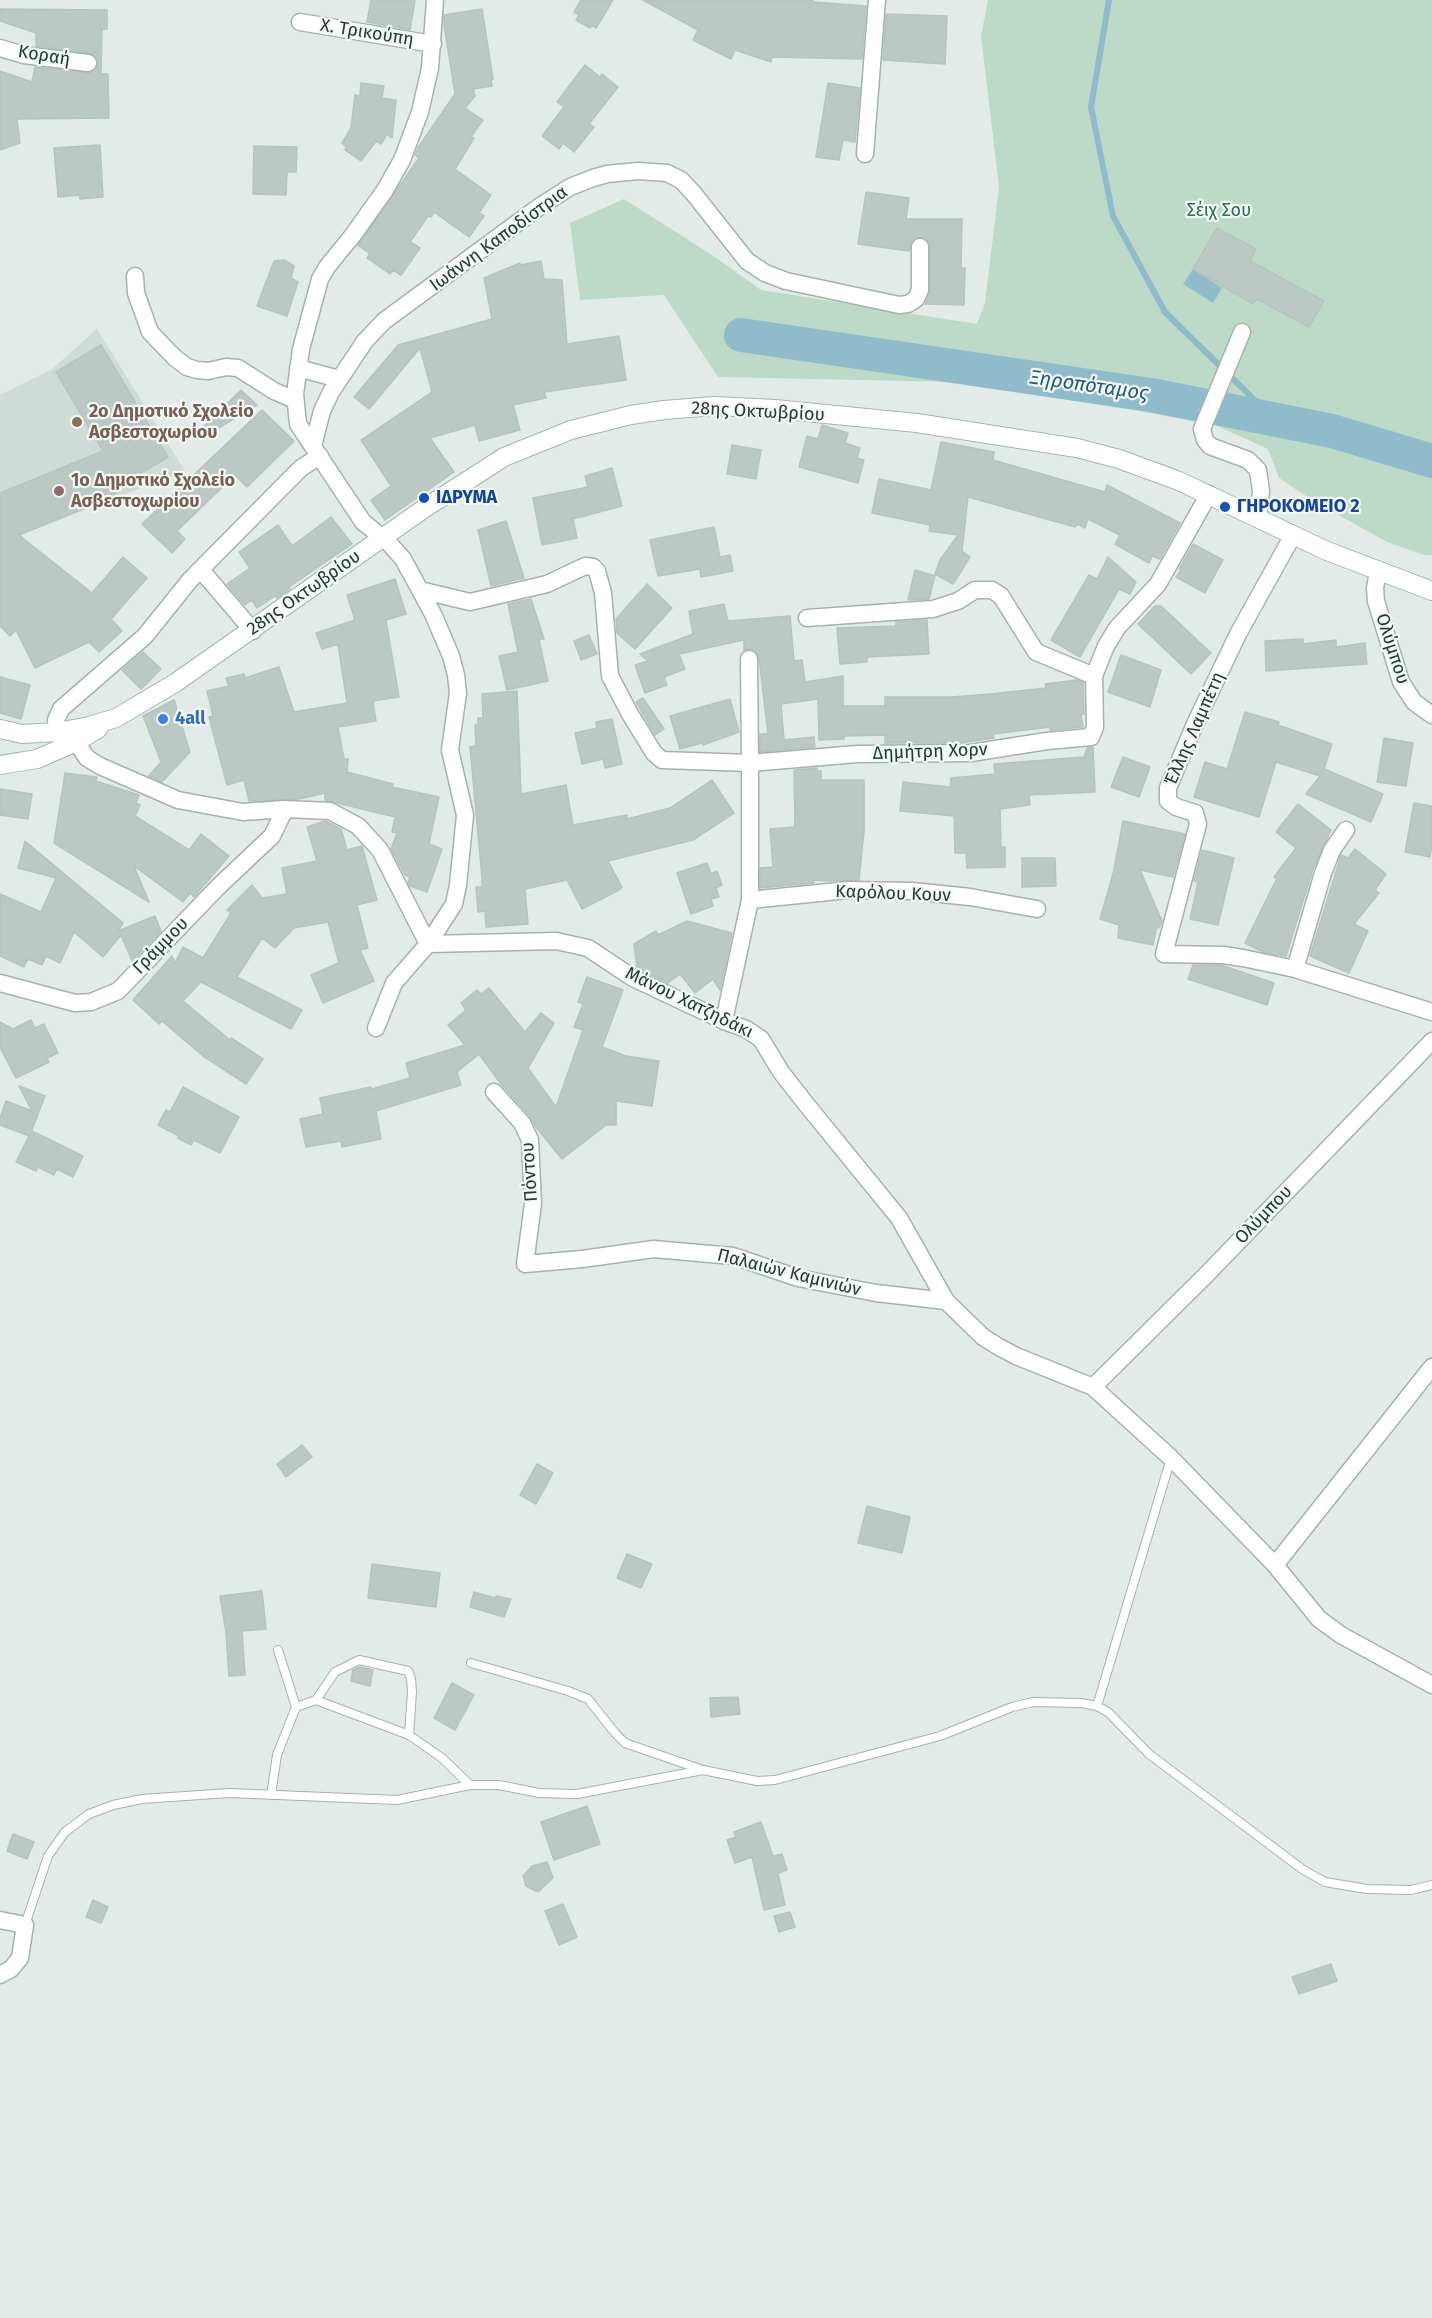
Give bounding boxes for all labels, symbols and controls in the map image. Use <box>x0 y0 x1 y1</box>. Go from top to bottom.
street label: Χ. Τρικούπη <box>319 15 415 51</box>
street label: Κοραή <box>16 41 72 71</box>
street label: Ιωάννη Καποδίστρια <box>426 182 572 296</box>
park label: Σέιχ Σου <box>1187 200 1251 222</box>
water label: Ξηροπόταμος <box>1028 366 1150 406</box>
street label: 28ης Οκτωβρίου <box>691 398 825 426</box>
place label: 2ο Δημοτικό Σχολείο Ασβεστοχωρίου <box>89 401 254 444</box>
marker: 2ο Δημοτικό Σχολείο Ασβεστοχωρίου <box>70 415 84 429</box>
place label: 1ο Δημοτικό Σχολείο Ασβεστοχωρίου <box>71 470 235 512</box>
marker: 1ο Δημοτικό Σχολείο Ασβεστοχωρίου <box>52 484 66 498</box>
place label: ΙΔΡΥΜΑ <box>436 487 497 509</box>
marker: ΙΔΡΥΜΑ <box>417 491 431 505</box>
place label: ΓΗΡΟΚΟΜΕΙΟ 2 <box>1237 496 1360 518</box>
marker: ΓΗΡΟΚΟΜΕΙΟ 2 <box>1218 500 1232 514</box>
street label: 28ης Οκτωβρίου <box>243 546 365 640</box>
street label: Ολύμπου <box>1370 611 1414 687</box>
street label: Έλλης Λαμπέτη <box>1160 669 1230 789</box>
place label: 4all <box>175 708 206 730</box>
marker: 4all <box>156 712 170 726</box>
street label: Δημήτρη Χορν <box>872 739 988 765</box>
street label: Καρόλου Κουν <box>835 881 951 907</box>
street label: Γράμμου <box>129 913 193 979</box>
street label: Μάνου Χατζηδάκι <box>621 963 757 1043</box>
street label: Πόντου <box>517 1141 543 1203</box>
street label: Ολύμπου <box>1231 1181 1297 1249</box>
street label: Παλαιών Καμινιών <box>715 1245 863 1301</box>

